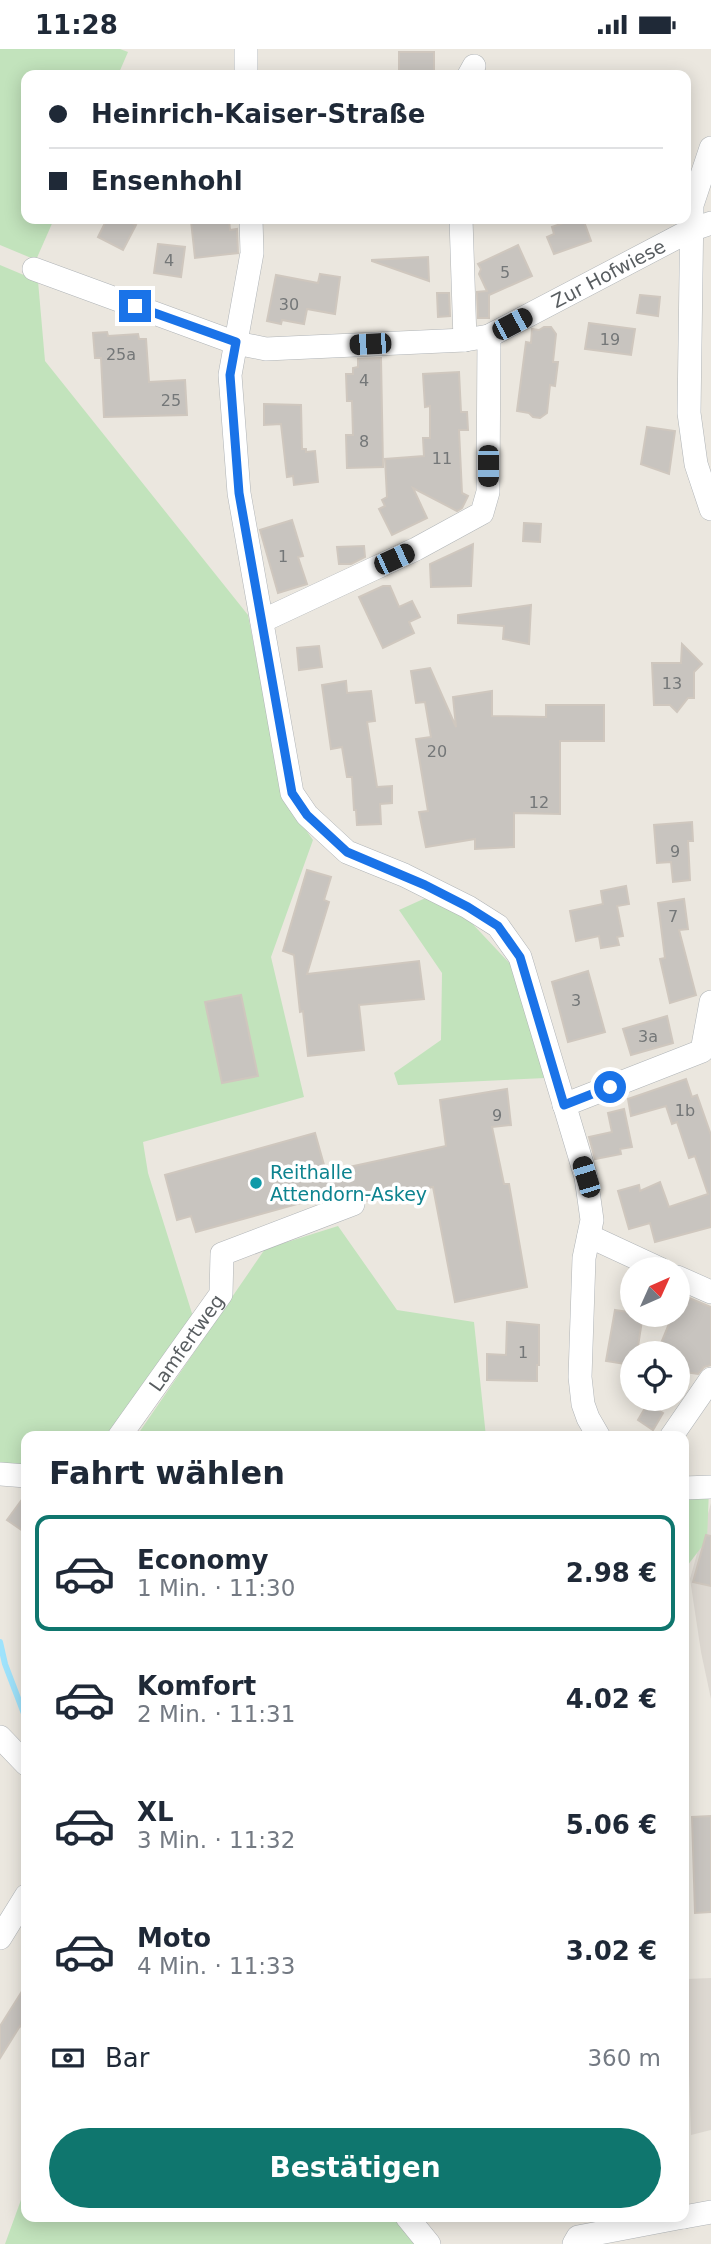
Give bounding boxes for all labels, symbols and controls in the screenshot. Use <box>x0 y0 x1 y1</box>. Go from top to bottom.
text: 11:28 <box>35 10 118 40</box>
text: Heinrich-Kaiser-Straße <box>91 99 425 129</box>
text: Ensenhohl <box>91 166 243 196</box>
street label: Zur Hofwiese <box>548 235 669 312</box>
house number: 4 <box>164 251 174 270</box>
house number: 5 <box>500 263 510 282</box>
route end <box>119 290 151 322</box>
house number: 30 <box>279 295 299 314</box>
car <box>489 305 536 343</box>
house number: 19 <box>600 330 620 349</box>
car <box>349 332 392 356</box>
house number: 25a <box>106 345 136 364</box>
house number: 4 <box>359 371 369 390</box>
house number: 25 <box>161 391 181 410</box>
house number: 8 <box>359 432 369 451</box>
car <box>478 445 499 487</box>
house number: 11 <box>432 449 452 468</box>
car <box>371 541 418 577</box>
house number: 1 <box>278 547 288 566</box>
house number: 13 <box>662 674 682 693</box>
house number: 20 <box>427 742 447 761</box>
house number: 12 <box>529 793 549 812</box>
house number: 9 <box>670 842 680 861</box>
house number: 7 <box>668 907 678 926</box>
house number: 3 <box>571 991 581 1010</box>
house number: 3a <box>638 1027 658 1046</box>
route start <box>594 1071 626 1103</box>
house number: 1b <box>675 1101 695 1120</box>
house number: 9 <box>492 1106 502 1125</box>
car <box>570 1154 603 1200</box>
place label: Reithalle Attendorn-Askey <box>270 1161 427 1205</box>
marker: Reithalle Attendorn-Askey <box>248 1175 264 1191</box>
north arrow <box>620 1257 690 1327</box>
map controls <box>620 1257 690 1411</box>
street label: Lamfertweg <box>144 1290 228 1395</box>
button: locate <box>620 1341 690 1411</box>
house number: 1 <box>518 1343 528 1362</box>
text: Fahrt wählen <box>49 1454 285 1492</box>
icon: car <box>53 1542 116 1605</box>
text: Economy <box>137 1545 268 1575</box>
text: 2.98 € <box>566 1558 657 1588</box>
text: 1 Min. · 11:30 <box>137 1575 295 1601</box>
icon: car <box>53 1668 116 1731</box>
text: Komfort <box>137 1671 256 1701</box>
text: 4.02 € <box>566 1684 657 1714</box>
text: 2 Min. · 11:31 <box>137 1701 295 1727</box>
icon: car <box>53 1794 116 1857</box>
text: XL <box>137 1797 174 1827</box>
text: 5.06 € <box>566 1810 657 1840</box>
text: 3 Min. · 11:32 <box>137 1827 295 1853</box>
icon: car <box>53 1920 116 1983</box>
text: Moto <box>137 1923 211 1953</box>
text: 3.02 € <box>566 1936 657 1966</box>
text: 4 Min. · 11:33 <box>137 1953 295 1979</box>
icon: cash <box>49 2039 87 2077</box>
text: Bar <box>105 2043 149 2073</box>
text: 360 m <box>587 2045 661 2071</box>
button: Bestätigen <box>49 2128 661 2208</box>

